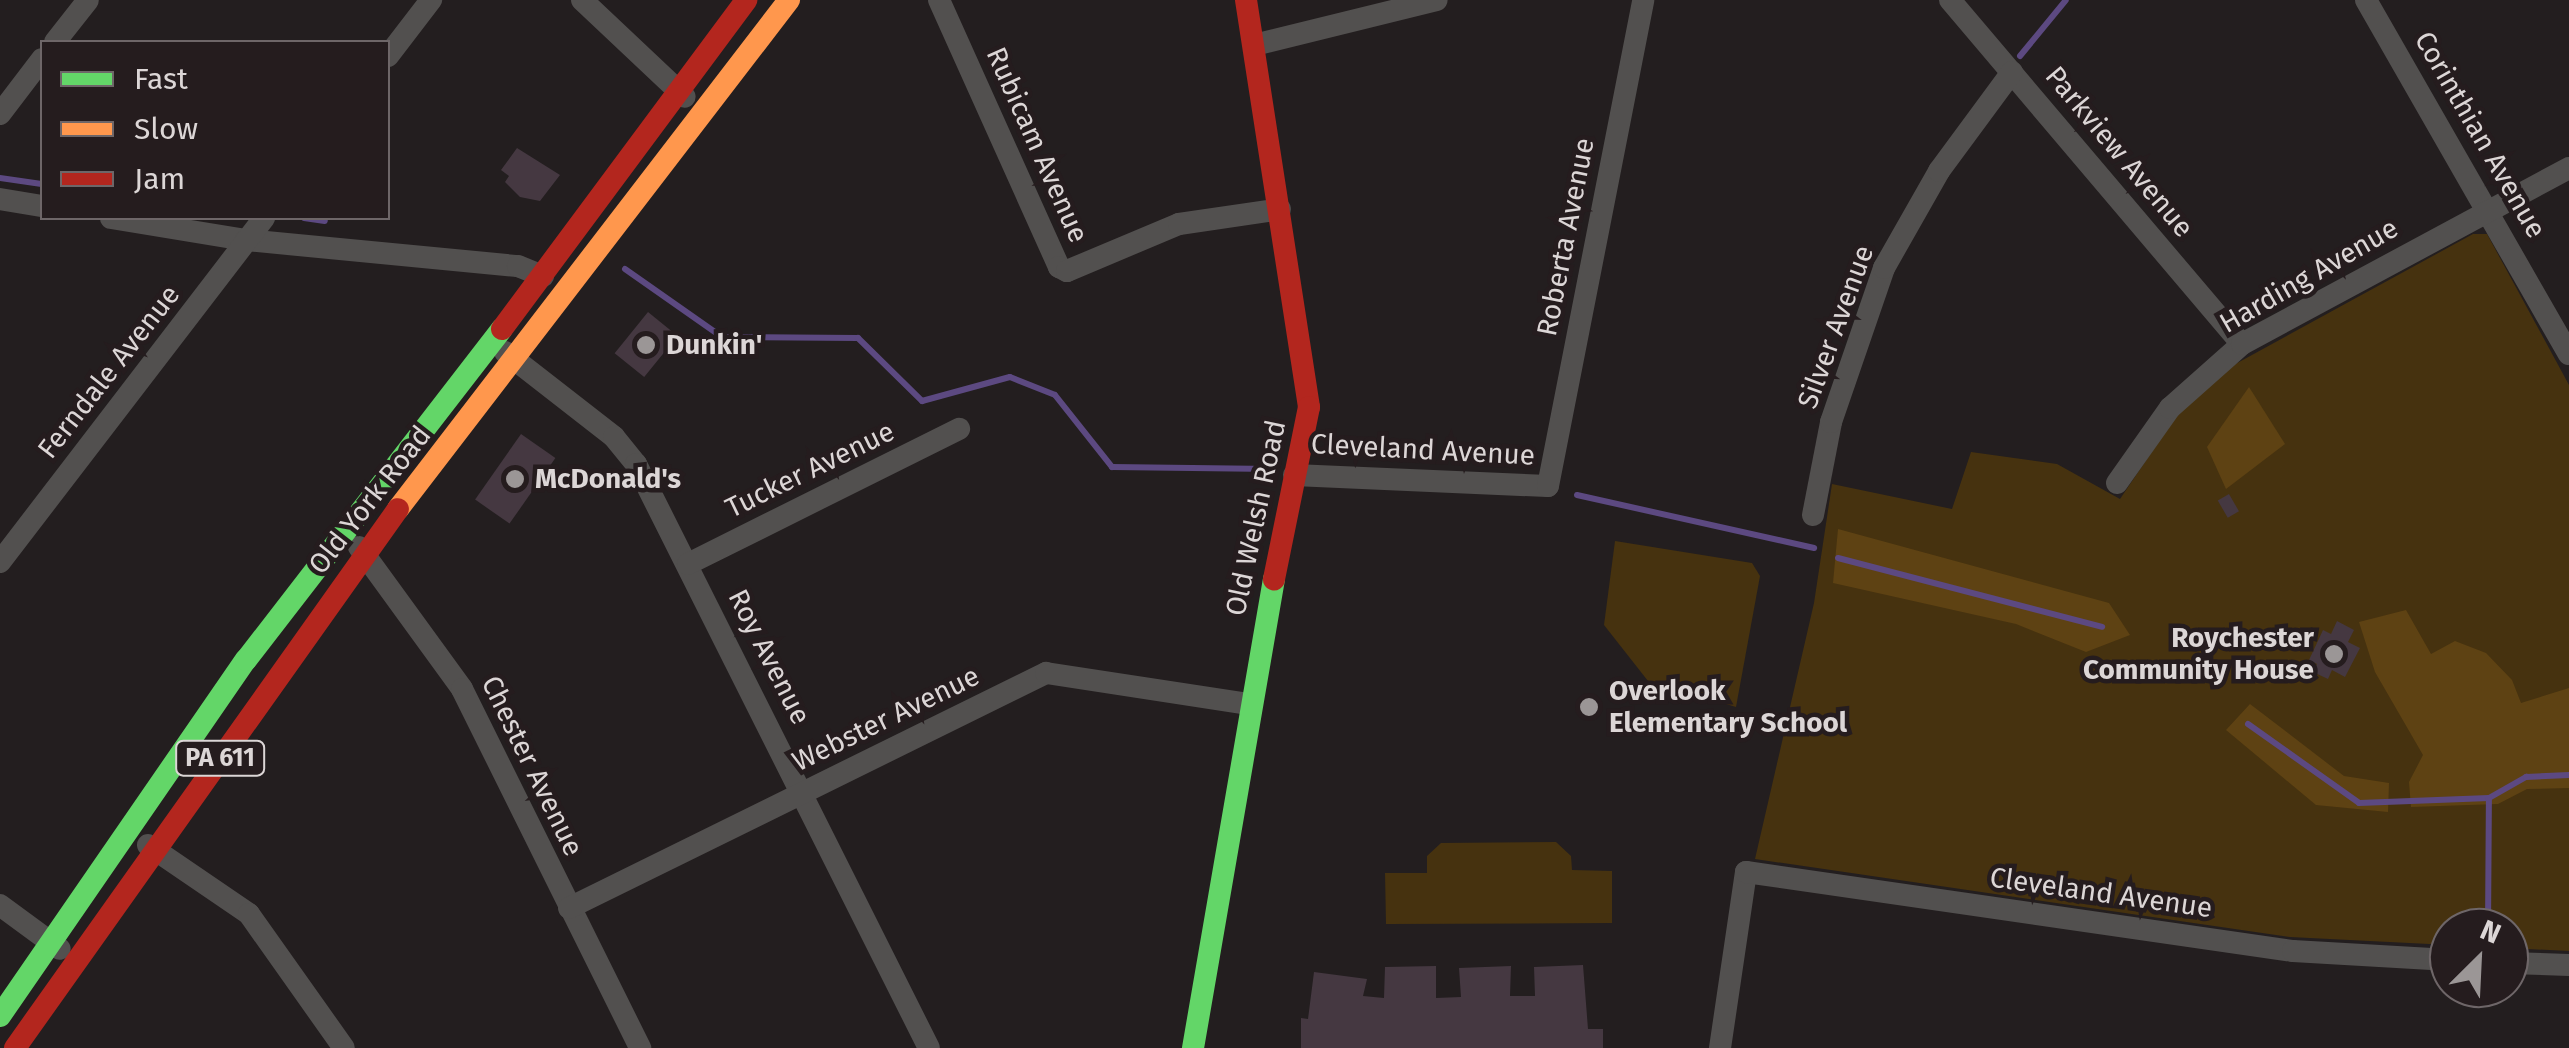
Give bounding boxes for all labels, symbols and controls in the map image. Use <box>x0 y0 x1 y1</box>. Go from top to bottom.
street label: Corinthian Avenue <box>2407 26 2553 244</box>
legend <box>40 40 390 220</box>
street label: Rubicam Avenue <box>979 42 1095 248</box>
street label: Parkview Avenue <box>2038 60 2200 244</box>
text: Fast <box>134 61 188 97</box>
text: Slow <box>134 111 198 147</box>
street label: Roberta Avenue <box>1530 135 1602 339</box>
text: Jam <box>134 161 185 197</box>
street label: Harding Avenue <box>2214 211 2404 341</box>
street label: Silver Avenue <box>1791 241 1881 413</box>
street label: Ferndale Avenue <box>31 279 187 465</box>
place label: Dunkin' <box>666 328 762 362</box>
marker: Dunkin' <box>635 334 657 356</box>
street label: Tucker Avenue <box>720 415 900 525</box>
street label: Old Welsh Road <box>1219 417 1293 619</box>
street label: Old York Road <box>302 419 438 581</box>
street label: Cleveland Avenue <box>1310 427 1536 473</box>
place label: McDonald's <box>535 462 681 496</box>
marker: McDonald's <box>504 468 526 490</box>
street label: Roy Avenue <box>721 584 817 730</box>
place label: Roychester Community House <box>2083 621 2314 687</box>
marker: Roychester Community House <box>2323 643 2345 665</box>
street label: Webster Avenue <box>787 659 985 779</box>
street label: Chester Avenue <box>474 670 590 862</box>
place label: Overlook Elementary School <box>1609 674 1847 740</box>
marker: Overlook Elementary School <box>1578 696 1600 718</box>
road number: PA 611 <box>175 738 265 778</box>
street label: Cleveland Avenue <box>1988 861 2214 925</box>
north arrow <box>2429 908 2529 1008</box>
text: N <box>2475 913 2506 951</box>

